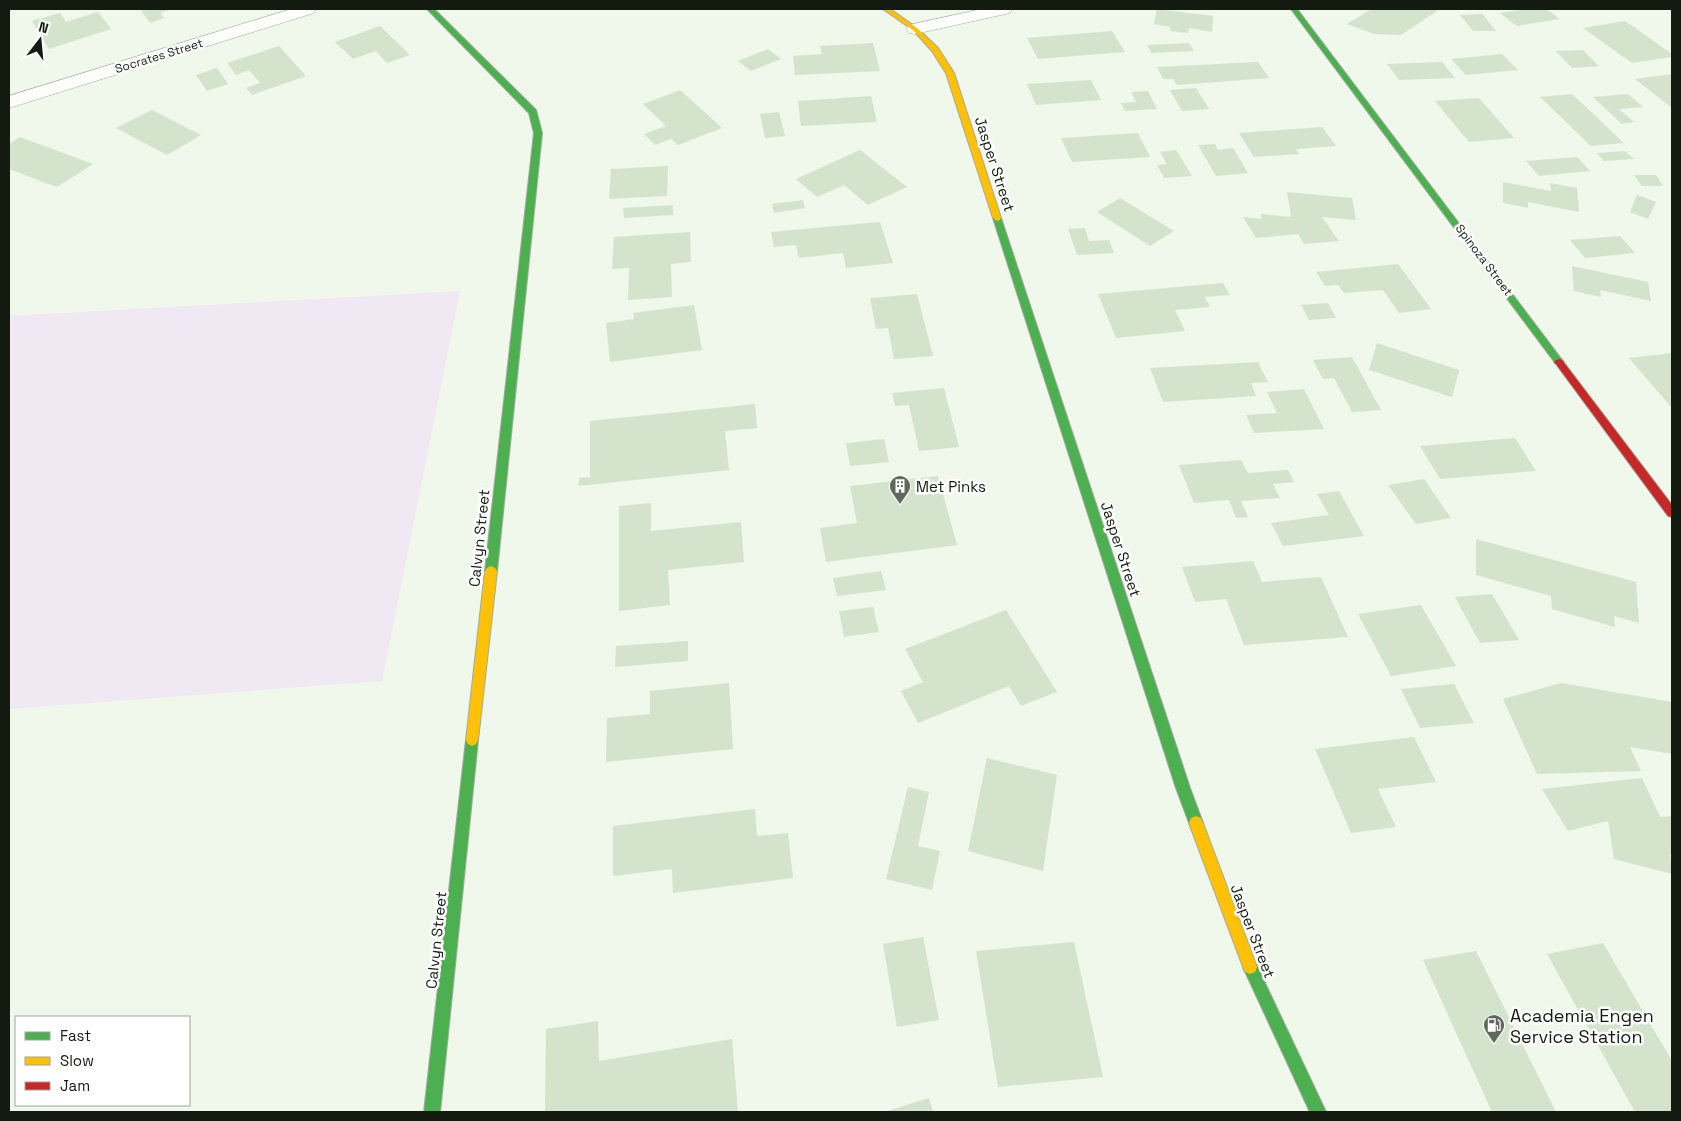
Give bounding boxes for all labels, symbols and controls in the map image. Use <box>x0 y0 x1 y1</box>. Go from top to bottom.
north arrow <box>15 15 65 65</box>
text: N <box>37 18 51 37</box>
street label: Socrates Street <box>113 35 205 77</box>
street label: Jasper Street <box>971 114 1019 214</box>
street label: Spinoza Street <box>1452 221 1516 299</box>
building icon: Met Pinks <box>888 474 912 505</box>
place label: Met Pinks <box>916 477 986 496</box>
street label: Calvyn Street <box>464 488 494 588</box>
street label: Jasper Street <box>1097 499 1145 599</box>
street label: Jasper Street <box>1226 881 1280 981</box>
street label: Calvyn Street <box>421 890 451 990</box>
place label: Academia Engen Service Station <box>1510 1004 1654 1048</box>
fuel station icon: Academia Engen Service Station <box>1482 1013 1506 1044</box>
legend <box>15 1016 190 1106</box>
text: Fast <box>60 1026 91 1045</box>
text: Slow <box>60 1051 94 1070</box>
text: Jam <box>60 1076 90 1095</box>

